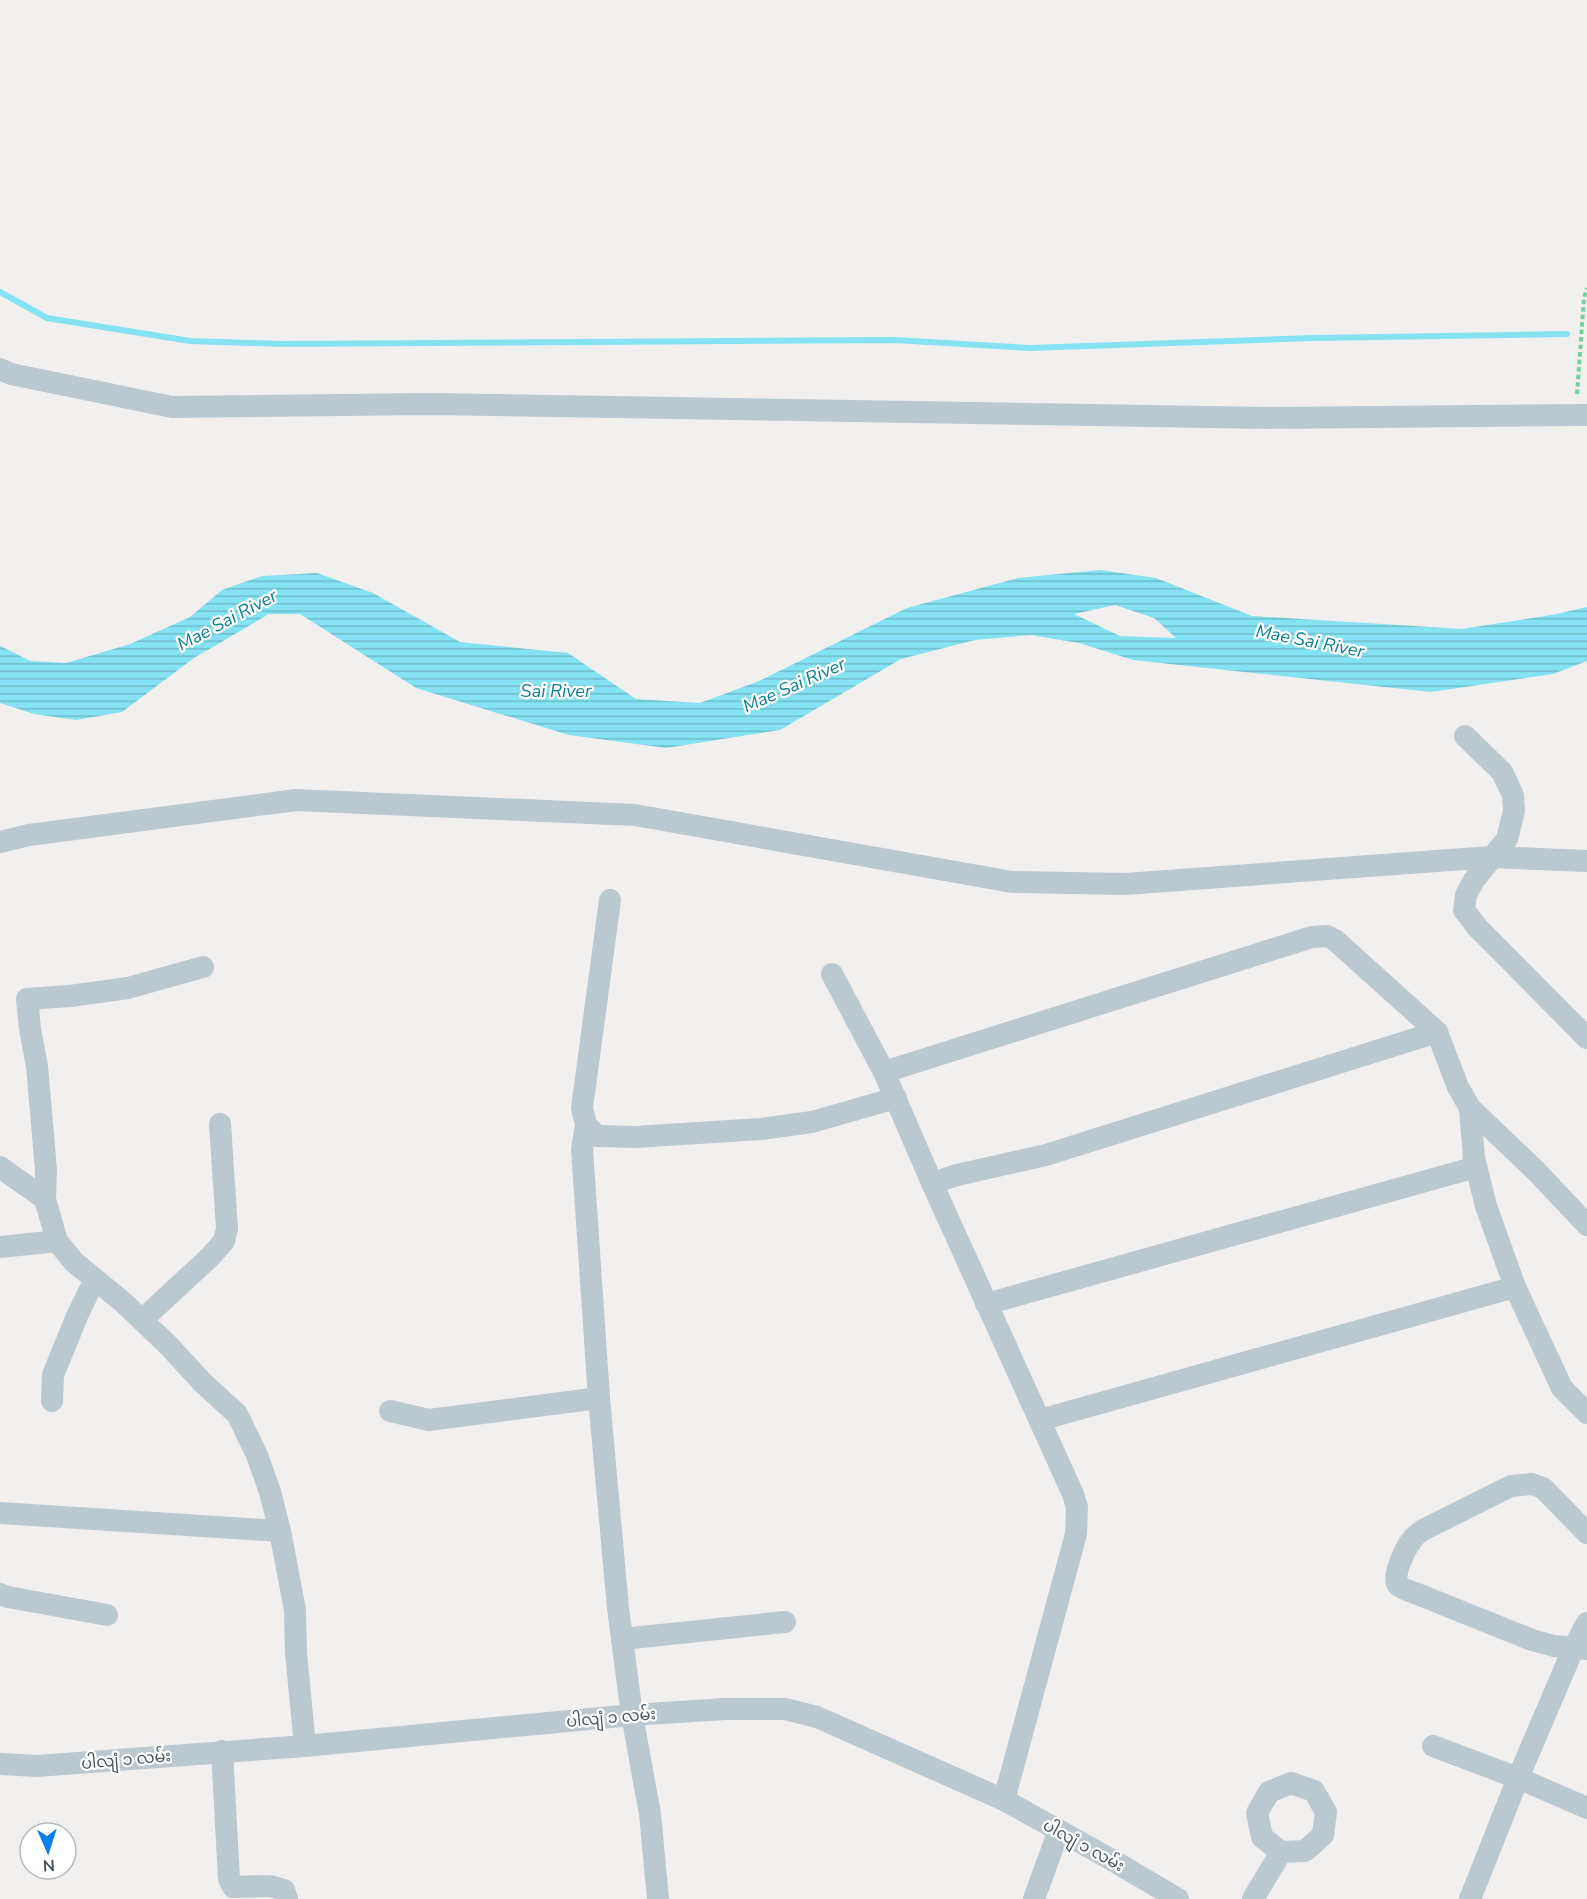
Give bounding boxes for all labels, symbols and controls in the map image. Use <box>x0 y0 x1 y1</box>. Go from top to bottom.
water label: Mae Sai River <box>173 583 282 656</box>
water label: Mae Sai River <box>1254 619 1367 663</box>
water label: Mae Sai River <box>739 651 850 718</box>
water label: Sai River <box>521 679 592 703</box>
street label: ပါလျံ ၁ လမ်း <box>565 1702 657 1735</box>
street label: ပါလျံ ၁ လမ်း <box>80 1744 172 1777</box>
street label: ပါလျံ ၁ လမ်း <box>1038 1814 1129 1879</box>
north arrow <box>18 1821 78 1881</box>
text: N <box>42 1854 55 1876</box>

